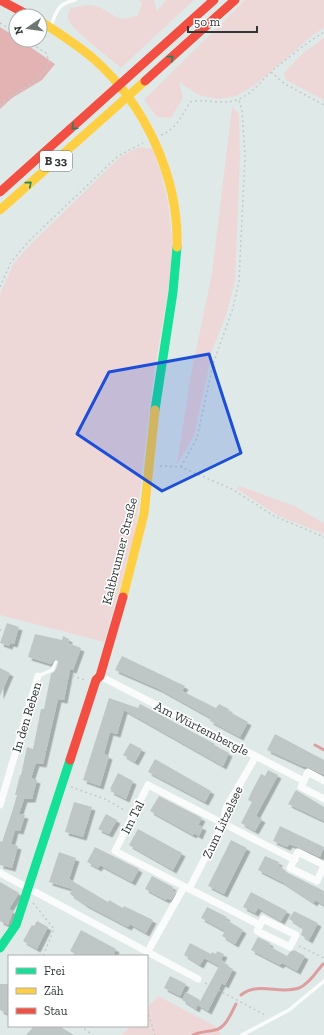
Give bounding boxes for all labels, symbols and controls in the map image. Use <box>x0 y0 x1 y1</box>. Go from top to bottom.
north arrow <box>8 8 48 48</box>
scale bar <box>188 8 257 34</box>
text: 50 m <box>194 15 221 29</box>
text: N <box>11 24 26 36</box>
one-way arrow <box>166 55 174 62</box>
one-way arrow <box>71 122 78 129</box>
road number: B 33 <box>40 151 72 171</box>
one-way arrow <box>25 182 32 189</box>
street label: Kaltbrunner Straße <box>99 496 140 606</box>
street label: In den Reben <box>9 680 44 754</box>
street label: Am Würtembergle <box>152 698 252 759</box>
street label: Zum Litzelsee <box>199 784 246 861</box>
street label: Im Tal <box>118 798 147 836</box>
legend <box>8 955 148 1027</box>
text: Frei <box>44 964 65 978</box>
text: Zäh <box>44 984 64 998</box>
text: Stau <box>44 1004 68 1018</box>

